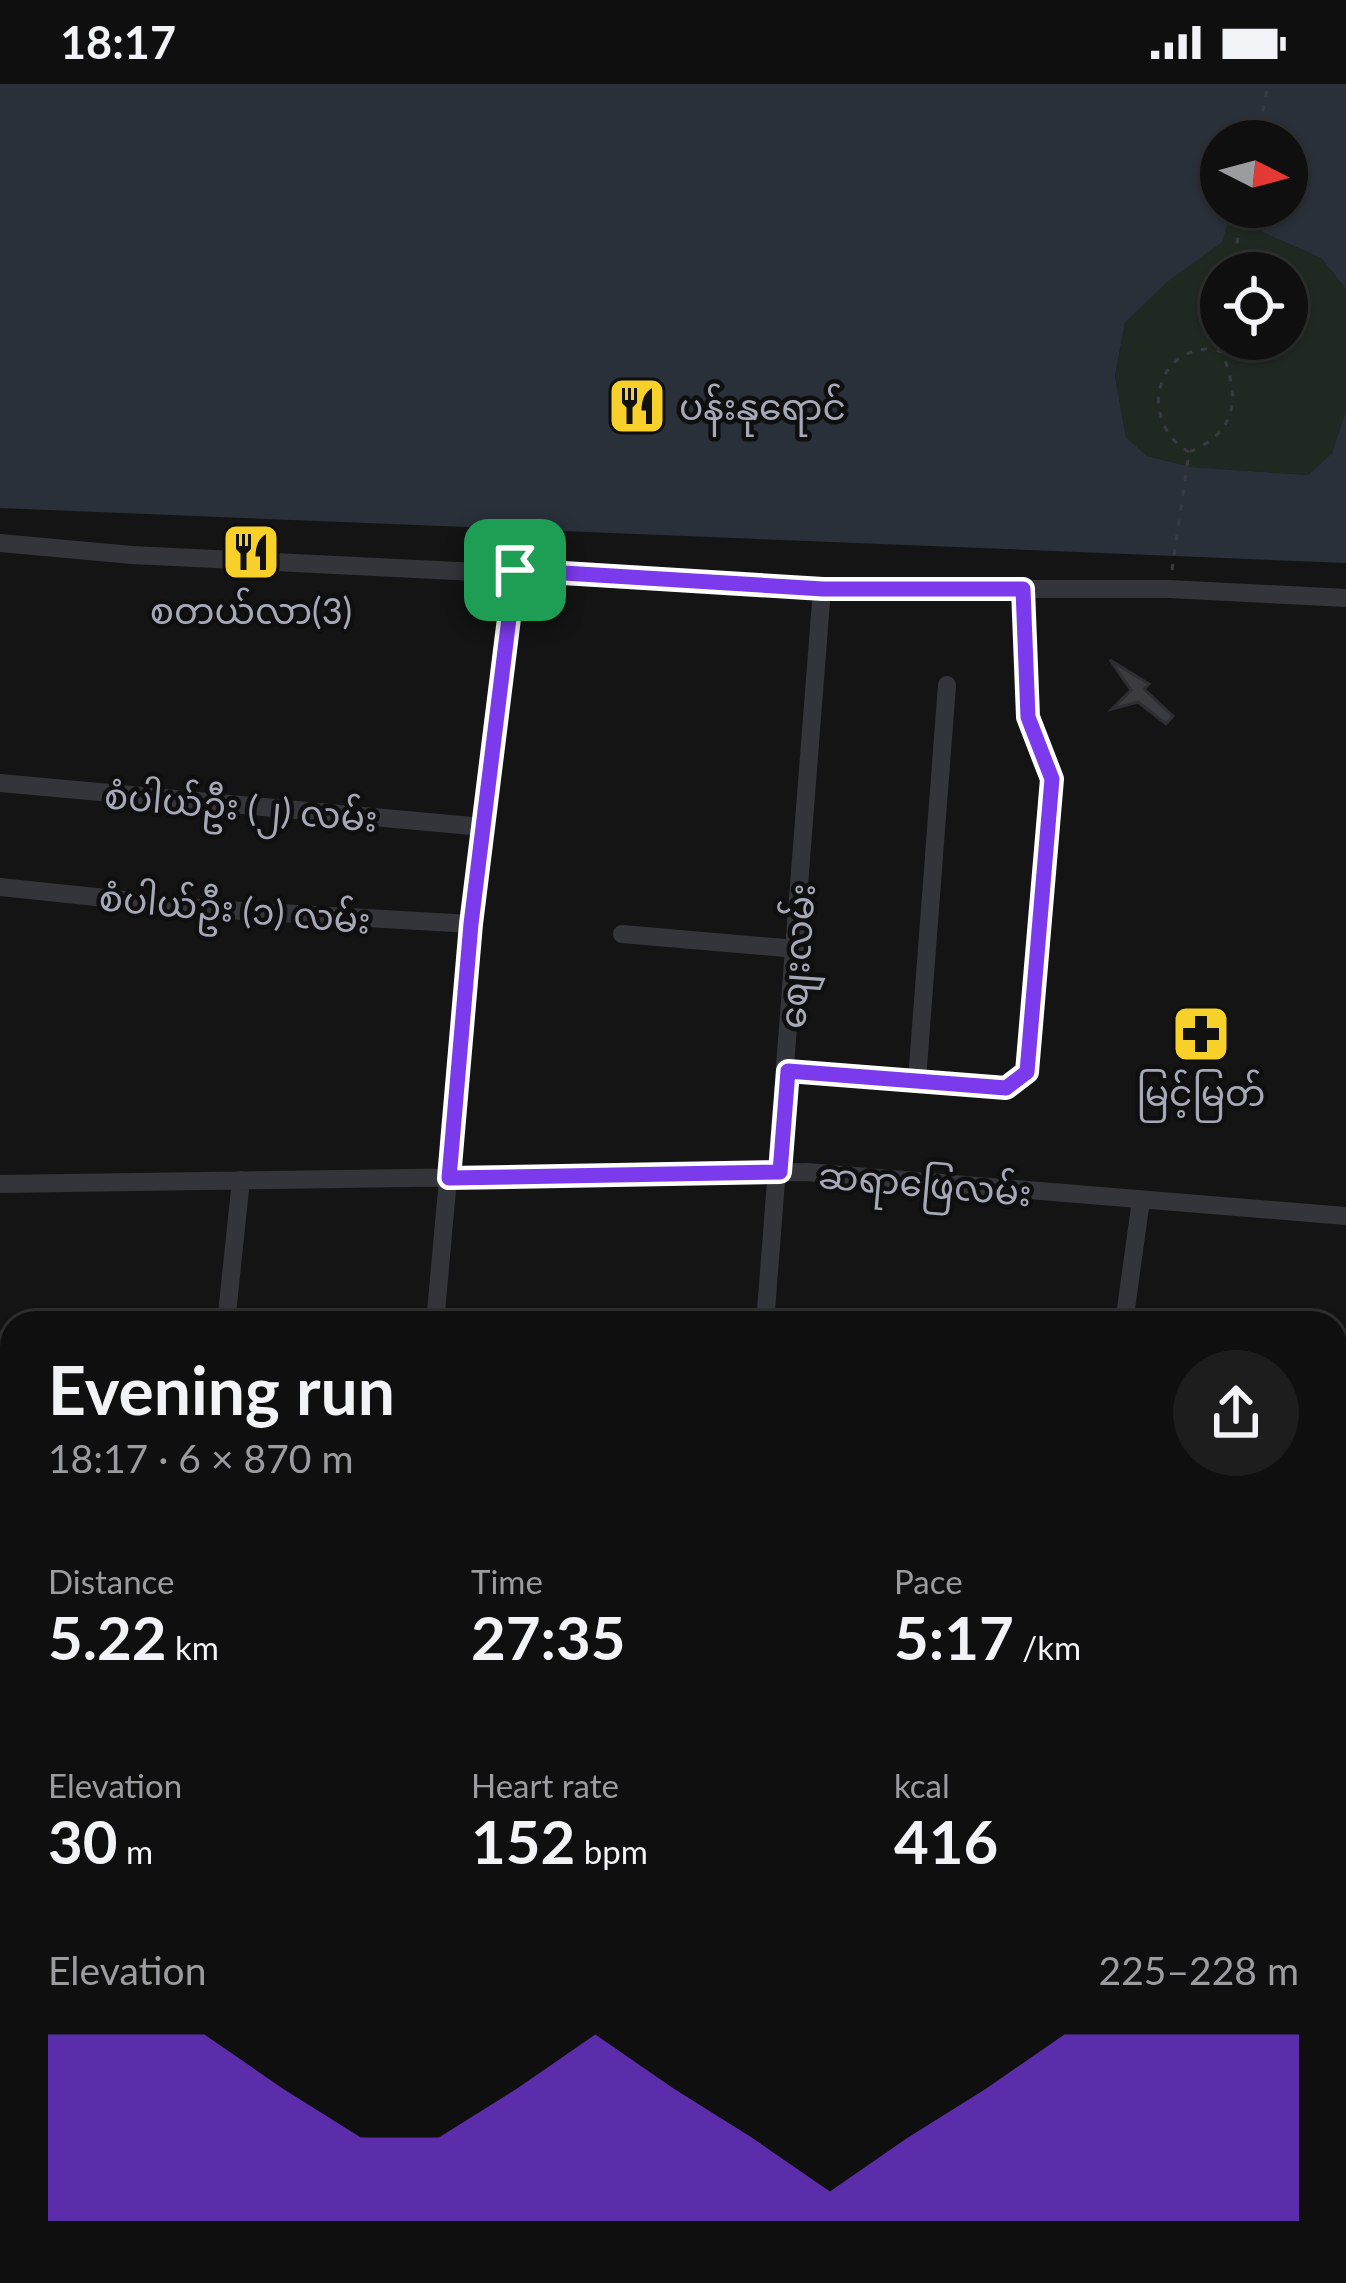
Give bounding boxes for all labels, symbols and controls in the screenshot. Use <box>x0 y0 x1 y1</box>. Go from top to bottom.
text: 18:17 <box>60 15 176 69</box>
north arrow <box>1200 120 1308 228</box>
map controls <box>1200 120 1308 360</box>
button: locate <box>1200 252 1308 360</box>
restaurant icon: ပန်းနုရောင် <box>606 375 668 437</box>
place label: ပန်းနုရောင် <box>679 383 846 437</box>
pin <box>464 519 566 621</box>
restaurant icon: စတယ်လာ(3) <box>220 521 282 583</box>
icon: arrive <box>482 537 548 603</box>
place label: စတယ်လာ(3) <box>150 587 352 632</box>
street label: စံပါယ်ဦး (၂) လမ်း <box>102 771 380 849</box>
street label: စံပါယ်ဦး (၁) လမ်း <box>97 873 373 951</box>
street label: စျေးလမ်း <box>768 882 832 1031</box>
pharmacy icon: မြင့်မြတ် <box>1170 1003 1232 1065</box>
place label: မြင့်မြတ် <box>1136 1069 1266 1123</box>
street label: ဆရာဖြေလမ်း <box>816 1151 1034 1223</box>
text: Evening run <box>48 1350 395 1429</box>
button: share <box>1173 1350 1299 1476</box>
text: 18:17 · 6 × 870 m <box>48 1435 353 1481</box>
text: Distance <box>48 1561 175 1601</box>
text: Time <box>471 1561 543 1601</box>
text: Pace <box>894 1561 963 1601</box>
text: 5.22 <box>48 1601 167 1673</box>
text: 27:35 <box>471 1601 626 1673</box>
text: 5:17 <box>894 1601 1014 1673</box>
text: km <box>167 1627 219 1667</box>
text: /km <box>1014 1627 1081 1667</box>
text: Elevation <box>48 1765 182 1805</box>
text: Heart rate <box>471 1765 619 1805</box>
text: kcal <box>894 1765 950 1805</box>
text: 30 <box>48 1805 118 1877</box>
text: 152 <box>471 1805 575 1877</box>
text: 416 <box>894 1805 998 1877</box>
text: m <box>118 1831 153 1871</box>
text: bpm <box>575 1831 648 1871</box>
text: Elevation <box>48 1947 206 1993</box>
text: 225–228 m <box>1099 1947 1299 1993</box>

